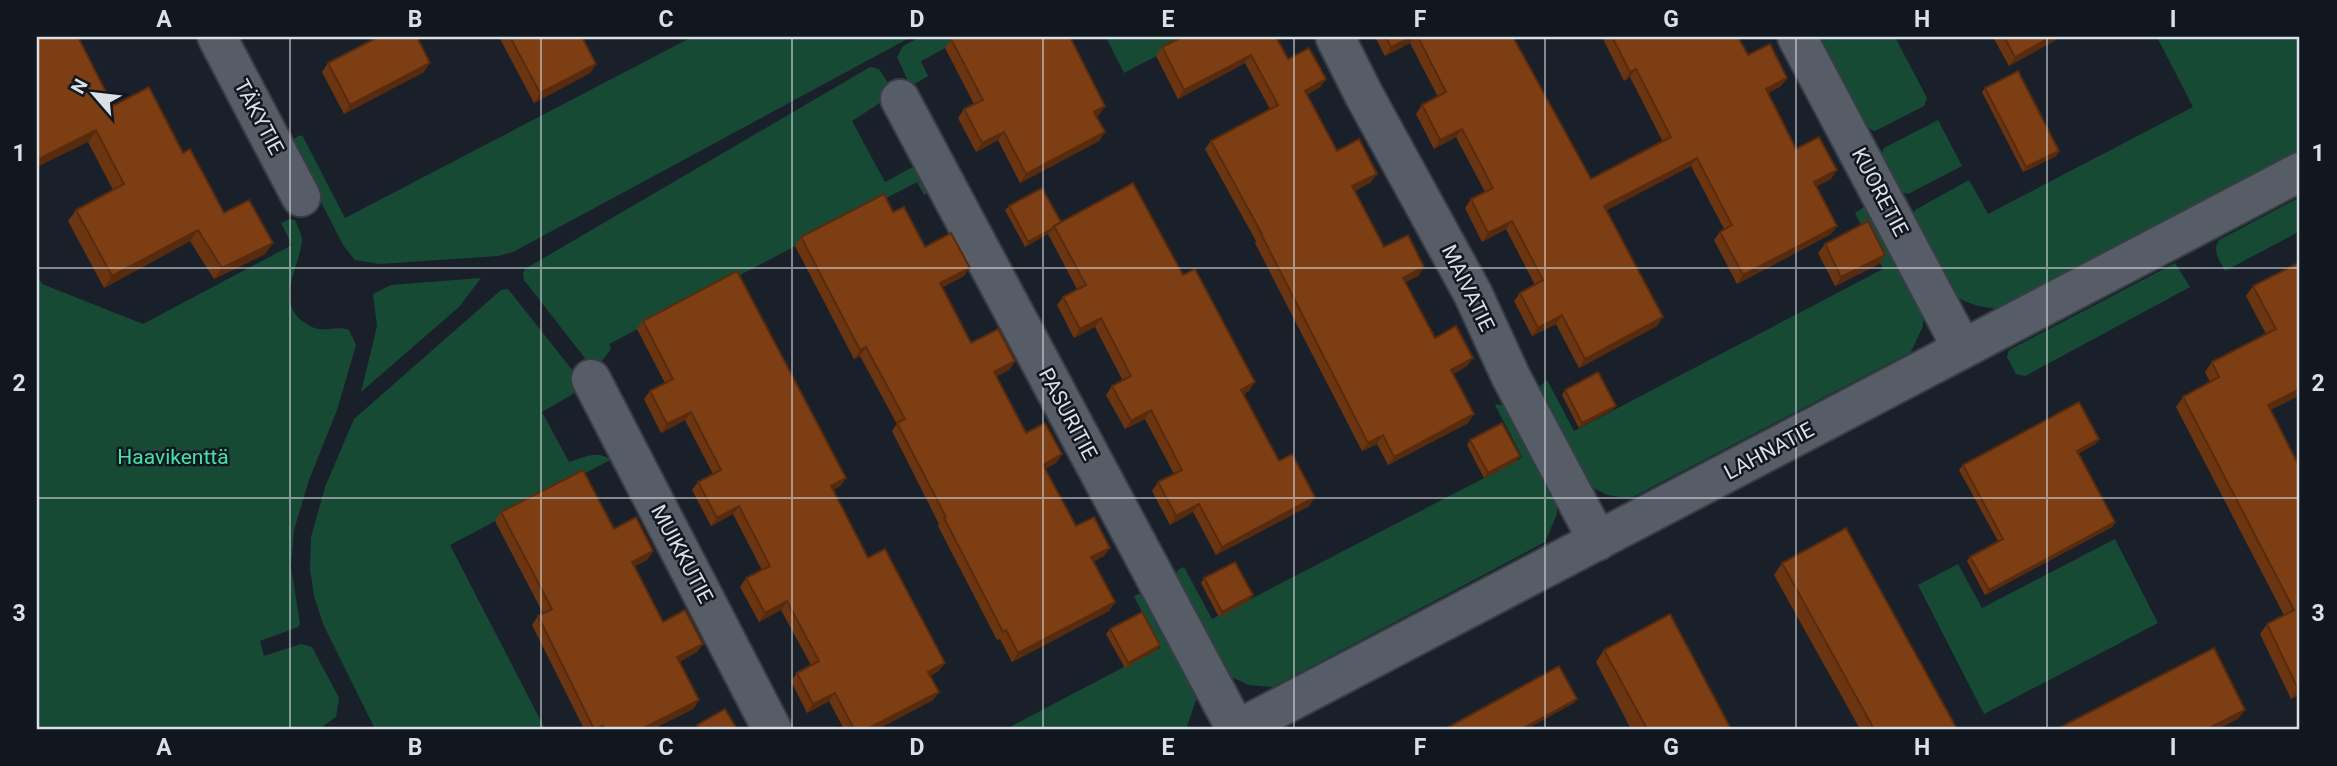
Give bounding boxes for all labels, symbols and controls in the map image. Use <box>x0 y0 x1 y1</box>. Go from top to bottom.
text: A <box>156 6 172 33</box>
text: B <box>408 6 422 33</box>
text: C <box>658 6 674 33</box>
text: D <box>910 6 924 33</box>
text: E <box>1162 6 1175 33</box>
text: F <box>1414 6 1427 33</box>
text: G <box>1663 6 1679 33</box>
text: H <box>1914 6 1930 33</box>
text: I <box>2170 6 2176 33</box>
north arrow <box>60 60 130 130</box>
text: N <box>66 75 93 98</box>
street label: TÄKYTIE <box>229 75 289 159</box>
text: 1 <box>12 140 26 167</box>
text: 1 <box>2311 140 2325 167</box>
street label: KUORETIE <box>1847 144 1913 240</box>
street label: MAIVATIE <box>1437 241 1499 335</box>
street label: PASURITIE <box>1034 364 1102 464</box>
text: 2 <box>12 370 26 397</box>
text: 2 <box>2311 370 2325 397</box>
street label: LAHNATIE <box>1720 417 1818 485</box>
park label: Haavikenttä <box>117 445 229 469</box>
street label: MUIKKUTIE <box>646 501 718 607</box>
text: 3 <box>12 600 26 627</box>
text: 3 <box>2311 600 2325 627</box>
text: A <box>156 734 172 761</box>
text: B <box>408 734 422 761</box>
text: C <box>658 734 674 761</box>
text: D <box>910 734 924 761</box>
text: E <box>1162 734 1175 761</box>
text: F <box>1414 734 1427 761</box>
text: G <box>1663 734 1679 761</box>
text: H <box>1914 734 1930 761</box>
text: I <box>2170 734 2176 761</box>

